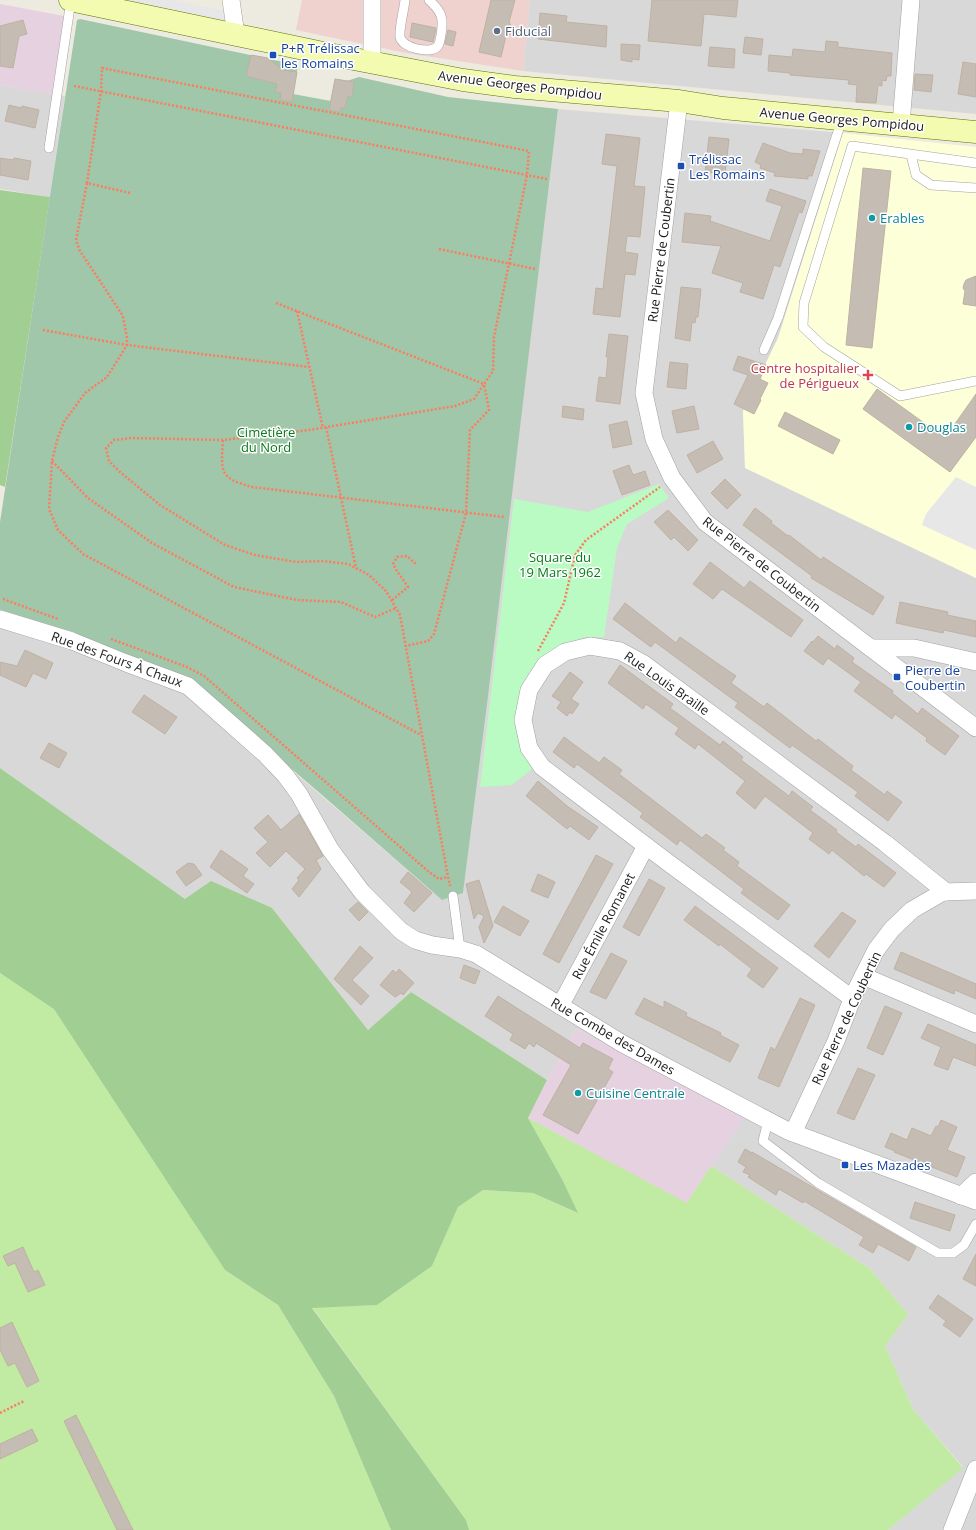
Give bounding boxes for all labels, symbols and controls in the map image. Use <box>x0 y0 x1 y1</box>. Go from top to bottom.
place label: Fiducial <box>505 22 551 40</box>
marker: Fiducial <box>492 26 502 36</box>
place label: P+R Trélissac les Romains <box>281 39 360 72</box>
marker: P+R Trélissac les Romains <box>268 50 278 60</box>
street label: Avenue Georges Pompidou <box>437 66 603 104</box>
street label: Avenue Georges Pompidou <box>759 103 925 135</box>
place label: Trélissac Les Romains <box>689 150 765 183</box>
marker: Trélissac Les Romains <box>676 161 686 171</box>
street label: Rue Pierre de Coubertin <box>643 177 679 323</box>
place label: Erables <box>880 209 925 227</box>
marker: Erables <box>867 213 877 223</box>
place label: Centre hospitalier de Périgueux <box>751 359 860 392</box>
marker: Centre hospitalier de Périgueux <box>862 369 874 381</box>
place label: Douglas <box>917 418 966 436</box>
marker: Douglas <box>904 422 914 432</box>
park label: Cimetière du Nord <box>237 423 295 456</box>
street label: Rue Pierre de Coubertin <box>699 512 825 616</box>
park label: Square du 19 Mars 1962 <box>519 548 601 581</box>
street label: Rue des Fours À Chaux <box>49 627 185 691</box>
street label: Rue Louis Braille <box>621 647 713 719</box>
place label: Pierre de Coubertin <box>905 661 965 694</box>
marker: Pierre de Coubertin <box>892 672 902 682</box>
street label: Rue Émile Romanet <box>567 869 639 982</box>
street label: Rue Pierre de Coubertin <box>807 948 885 1088</box>
street label: Rue Combe des Dames <box>548 993 678 1079</box>
place label: Cuisine Centrale <box>586 1084 685 1102</box>
marker: Cuisine Centrale <box>573 1088 583 1098</box>
place label: Les Mazades <box>853 1156 930 1174</box>
marker: Les Mazades <box>840 1160 850 1170</box>

